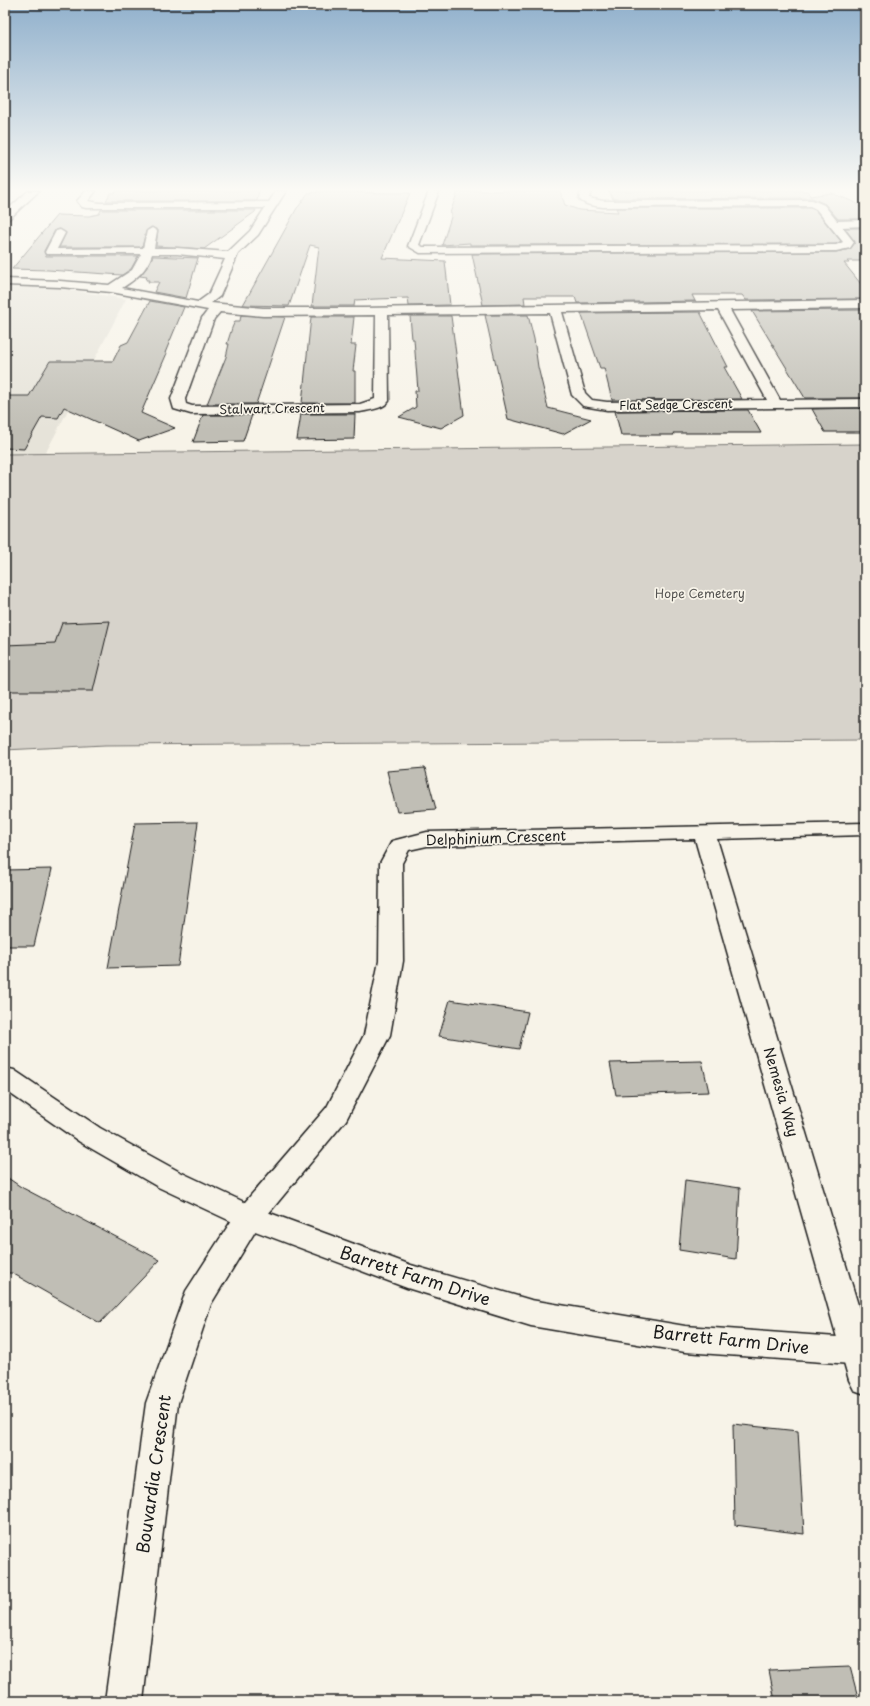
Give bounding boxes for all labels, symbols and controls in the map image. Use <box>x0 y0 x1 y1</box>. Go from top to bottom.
street label: Flat Sedge Crescent <box>619 394 733 414</box>
street label: Stalwart Crescent <box>219 398 325 418</box>
park label: Hope Cemetery <box>655 584 745 602</box>
street label: Delphinium Crescent <box>425 825 567 850</box>
street label: Nemesia Way <box>759 1045 804 1139</box>
street label: Barrett Farm Drive <box>337 1238 494 1312</box>
street label: Barrett Farm Drive <box>652 1318 811 1360</box>
street label: Bouvardia Crescent <box>129 1393 177 1555</box>

